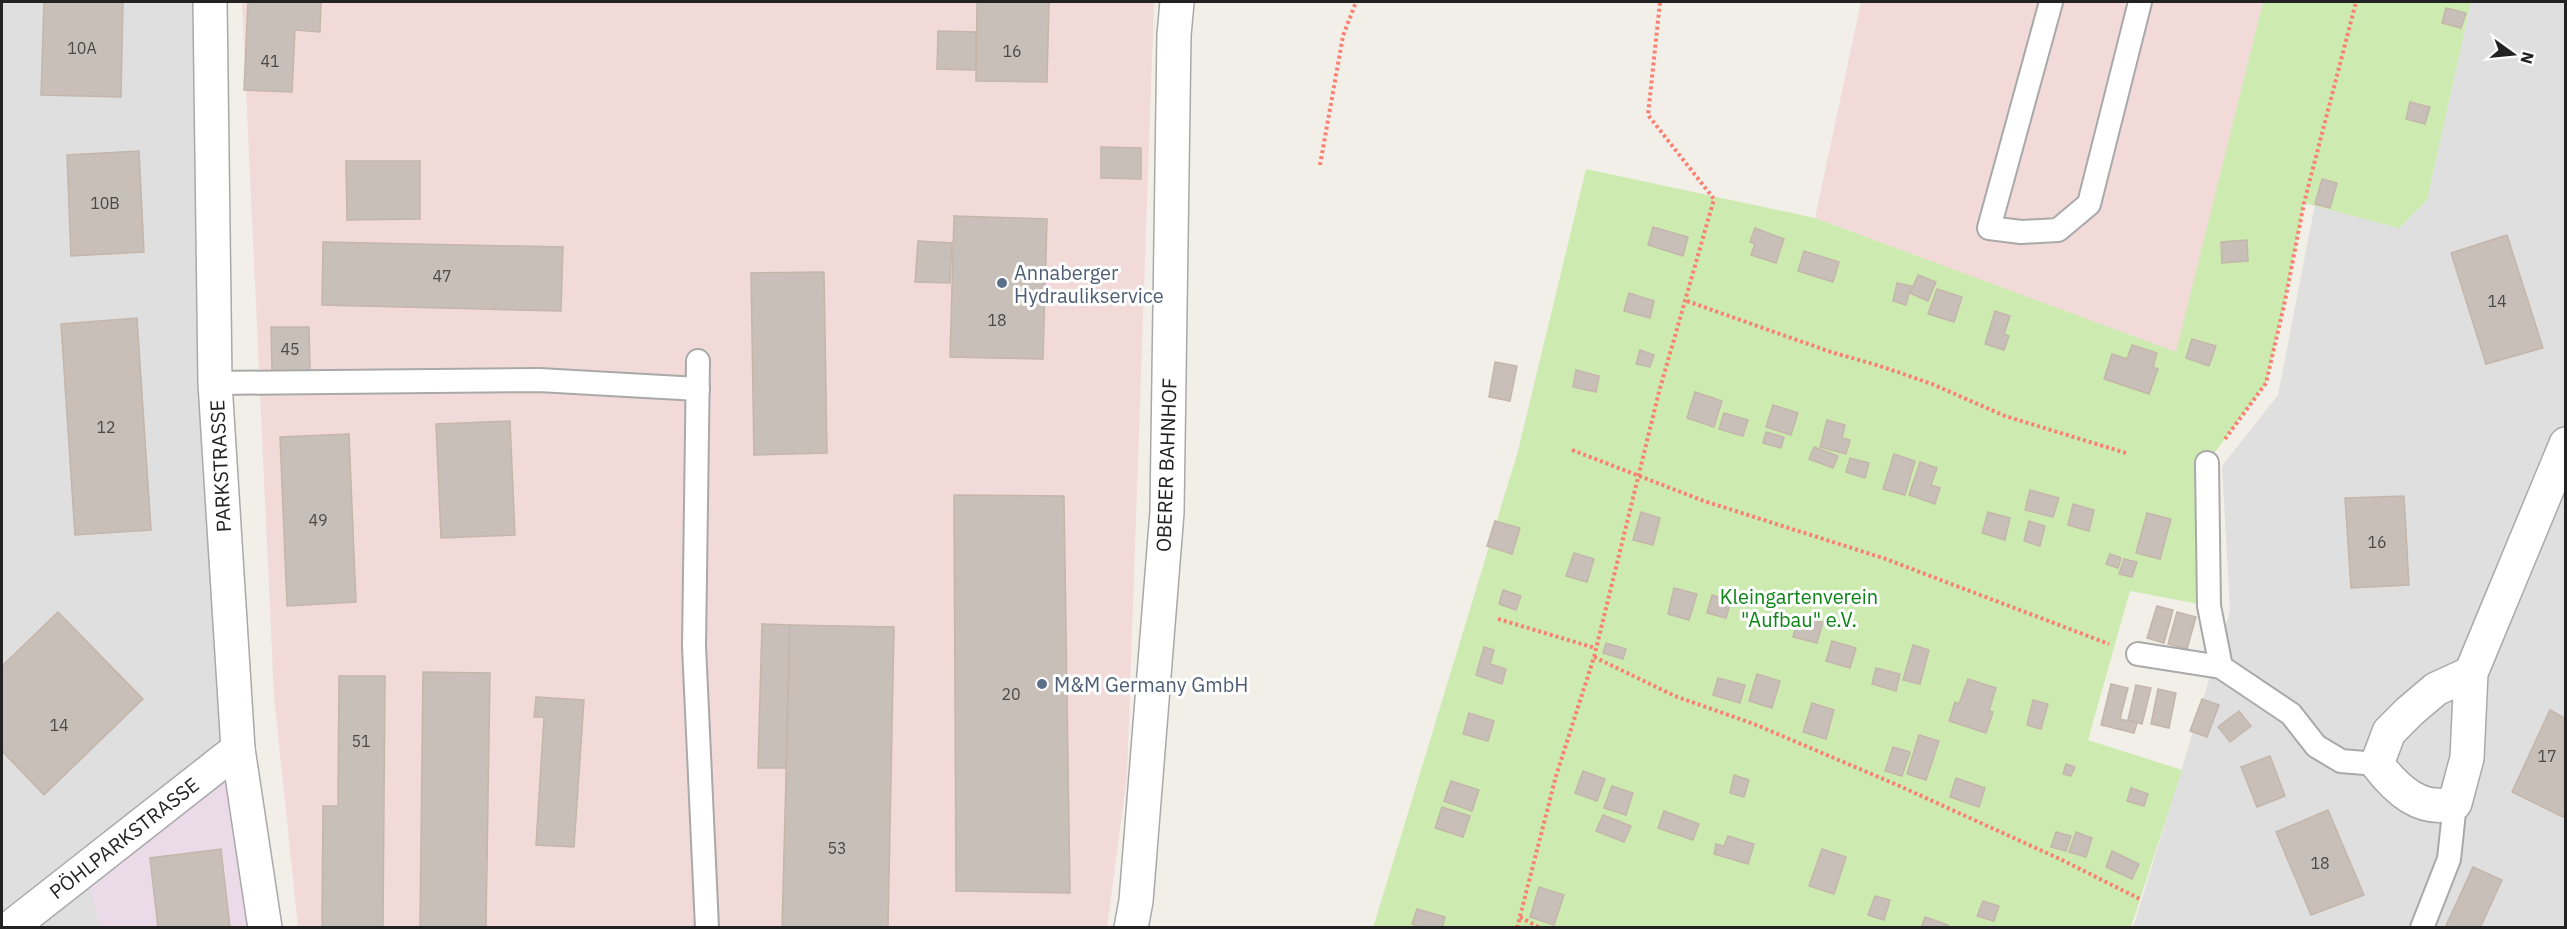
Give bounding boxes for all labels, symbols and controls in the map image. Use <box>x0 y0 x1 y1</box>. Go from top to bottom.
north arrow <box>2483 24 2543 84</box>
house number: 10A <box>67 38 97 58</box>
house number: 16 <box>1002 41 1022 61</box>
text: N <box>2516 50 2539 66</box>
house number: 41 <box>260 51 280 71</box>
house number: 10B <box>90 193 120 213</box>
place label: Annaberger Hydraulikservice <box>1014 259 1164 309</box>
house number: 47 <box>432 266 452 286</box>
marker: Annaberger Hydraulikservice <box>995 276 1009 290</box>
house number: 14 <box>2487 291 2507 311</box>
house number: 18 <box>987 310 1007 330</box>
house number: 45 <box>280 339 300 359</box>
street label: OBERER BAHNHOF <box>1149 377 1183 553</box>
street label: PARKSTRASSE <box>203 399 237 533</box>
house number: 12 <box>96 417 116 437</box>
house number: 49 <box>308 510 328 530</box>
house number: 16 <box>2367 532 2387 552</box>
park label: Kleingartenverein "Aufbau" e.V. <box>1720 583 1878 633</box>
place label: M&M Germany GmbH <box>1054 671 1248 698</box>
marker: M&M Germany GmbH <box>1035 677 1049 691</box>
house number: 20 <box>1001 684 1021 704</box>
house number: 14 <box>49 715 69 735</box>
house number: 51 <box>351 731 371 751</box>
house number: 17 <box>2537 746 2557 766</box>
street label: PÖHLPARKSTRASSE <box>44 771 204 905</box>
house number: 53 <box>827 838 847 858</box>
house number: 18 <box>2310 853 2330 873</box>

